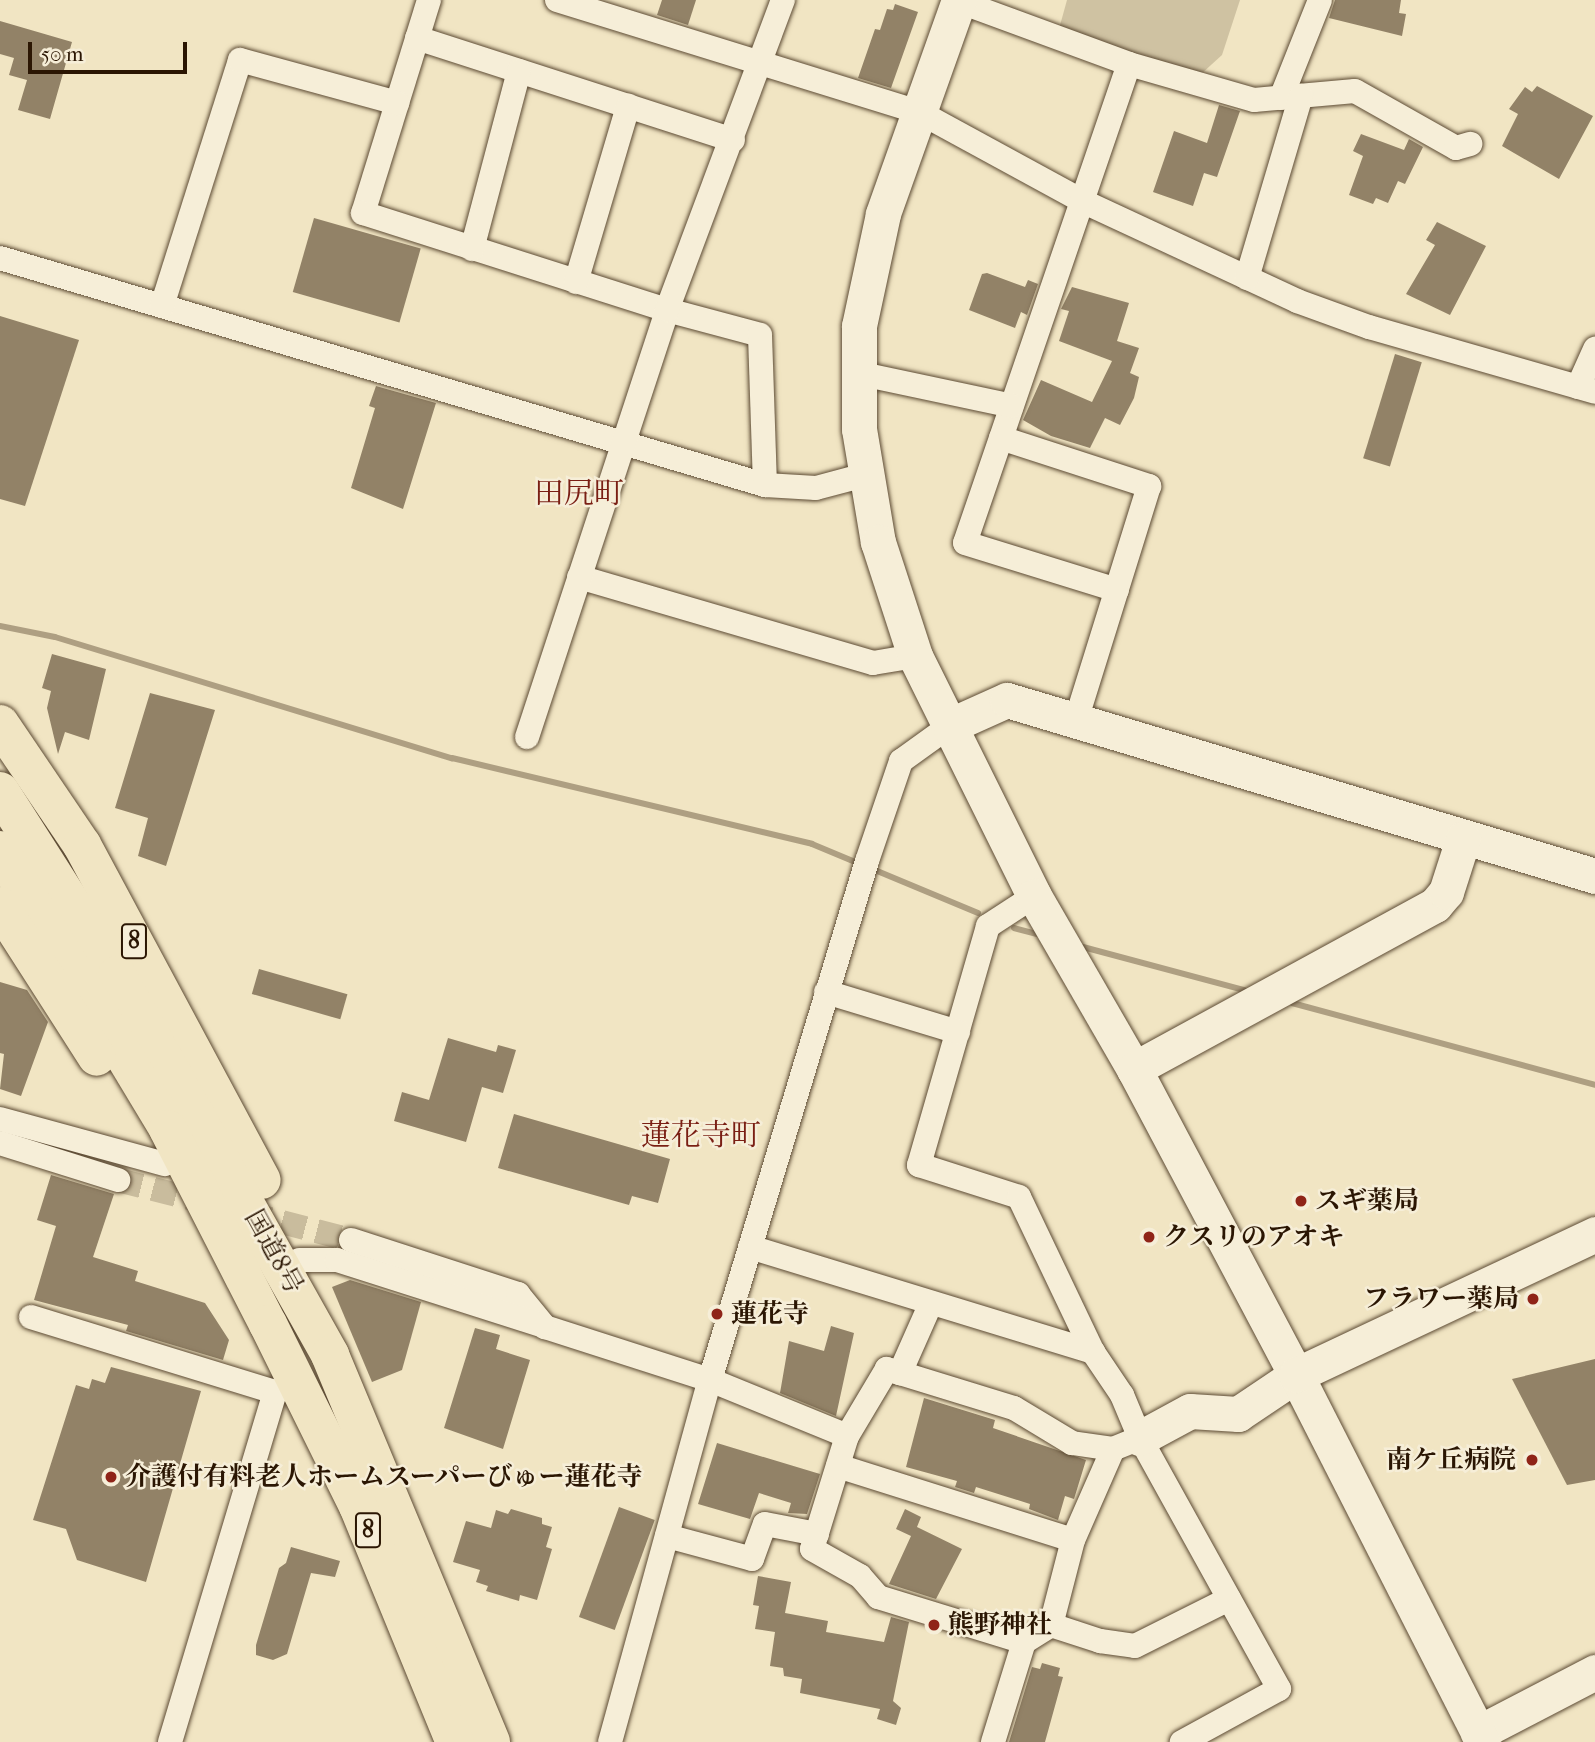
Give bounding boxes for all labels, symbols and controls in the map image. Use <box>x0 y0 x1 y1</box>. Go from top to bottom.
scale bar <box>32 28 191 72</box>
text: 50 m <box>41 42 84 66</box>
district label: 田尻町 <box>534 476 624 512</box>
road number: 8 <box>120 920 148 961</box>
district label: 蓮花寺町 <box>641 1118 761 1154</box>
place label: スギ薬局 <box>1315 1185 1419 1217</box>
marker: スギ薬局 <box>1293 1193 1309 1209</box>
street label: 国道8号 <box>238 1205 310 1299</box>
place label: クスリのアオキ <box>1163 1221 1345 1253</box>
marker: クスリのアオキ <box>1141 1229 1157 1245</box>
place label: フラワー薬局 <box>1363 1283 1519 1315</box>
marker: フラワー薬局 <box>1525 1291 1541 1307</box>
place label: 蓮花寺 <box>731 1298 809 1330</box>
marker: 蓮花寺 <box>709 1306 725 1322</box>
place label: 南ケ丘病院 <box>1386 1444 1516 1476</box>
marker: 南ケ丘病院 <box>1522 1450 1542 1470</box>
place label: 介護付有料老人ホームスーパーびゅー蓮花寺 <box>125 1461 644 1493</box>
marker: 介護付有料老人ホームスーパーびゅー蓮花寺 <box>103 1469 119 1485</box>
road number: 8 <box>354 1510 382 1550</box>
place label: 熊野神社 <box>948 1609 1052 1641</box>
marker: 熊野神社 <box>926 1617 942 1633</box>

